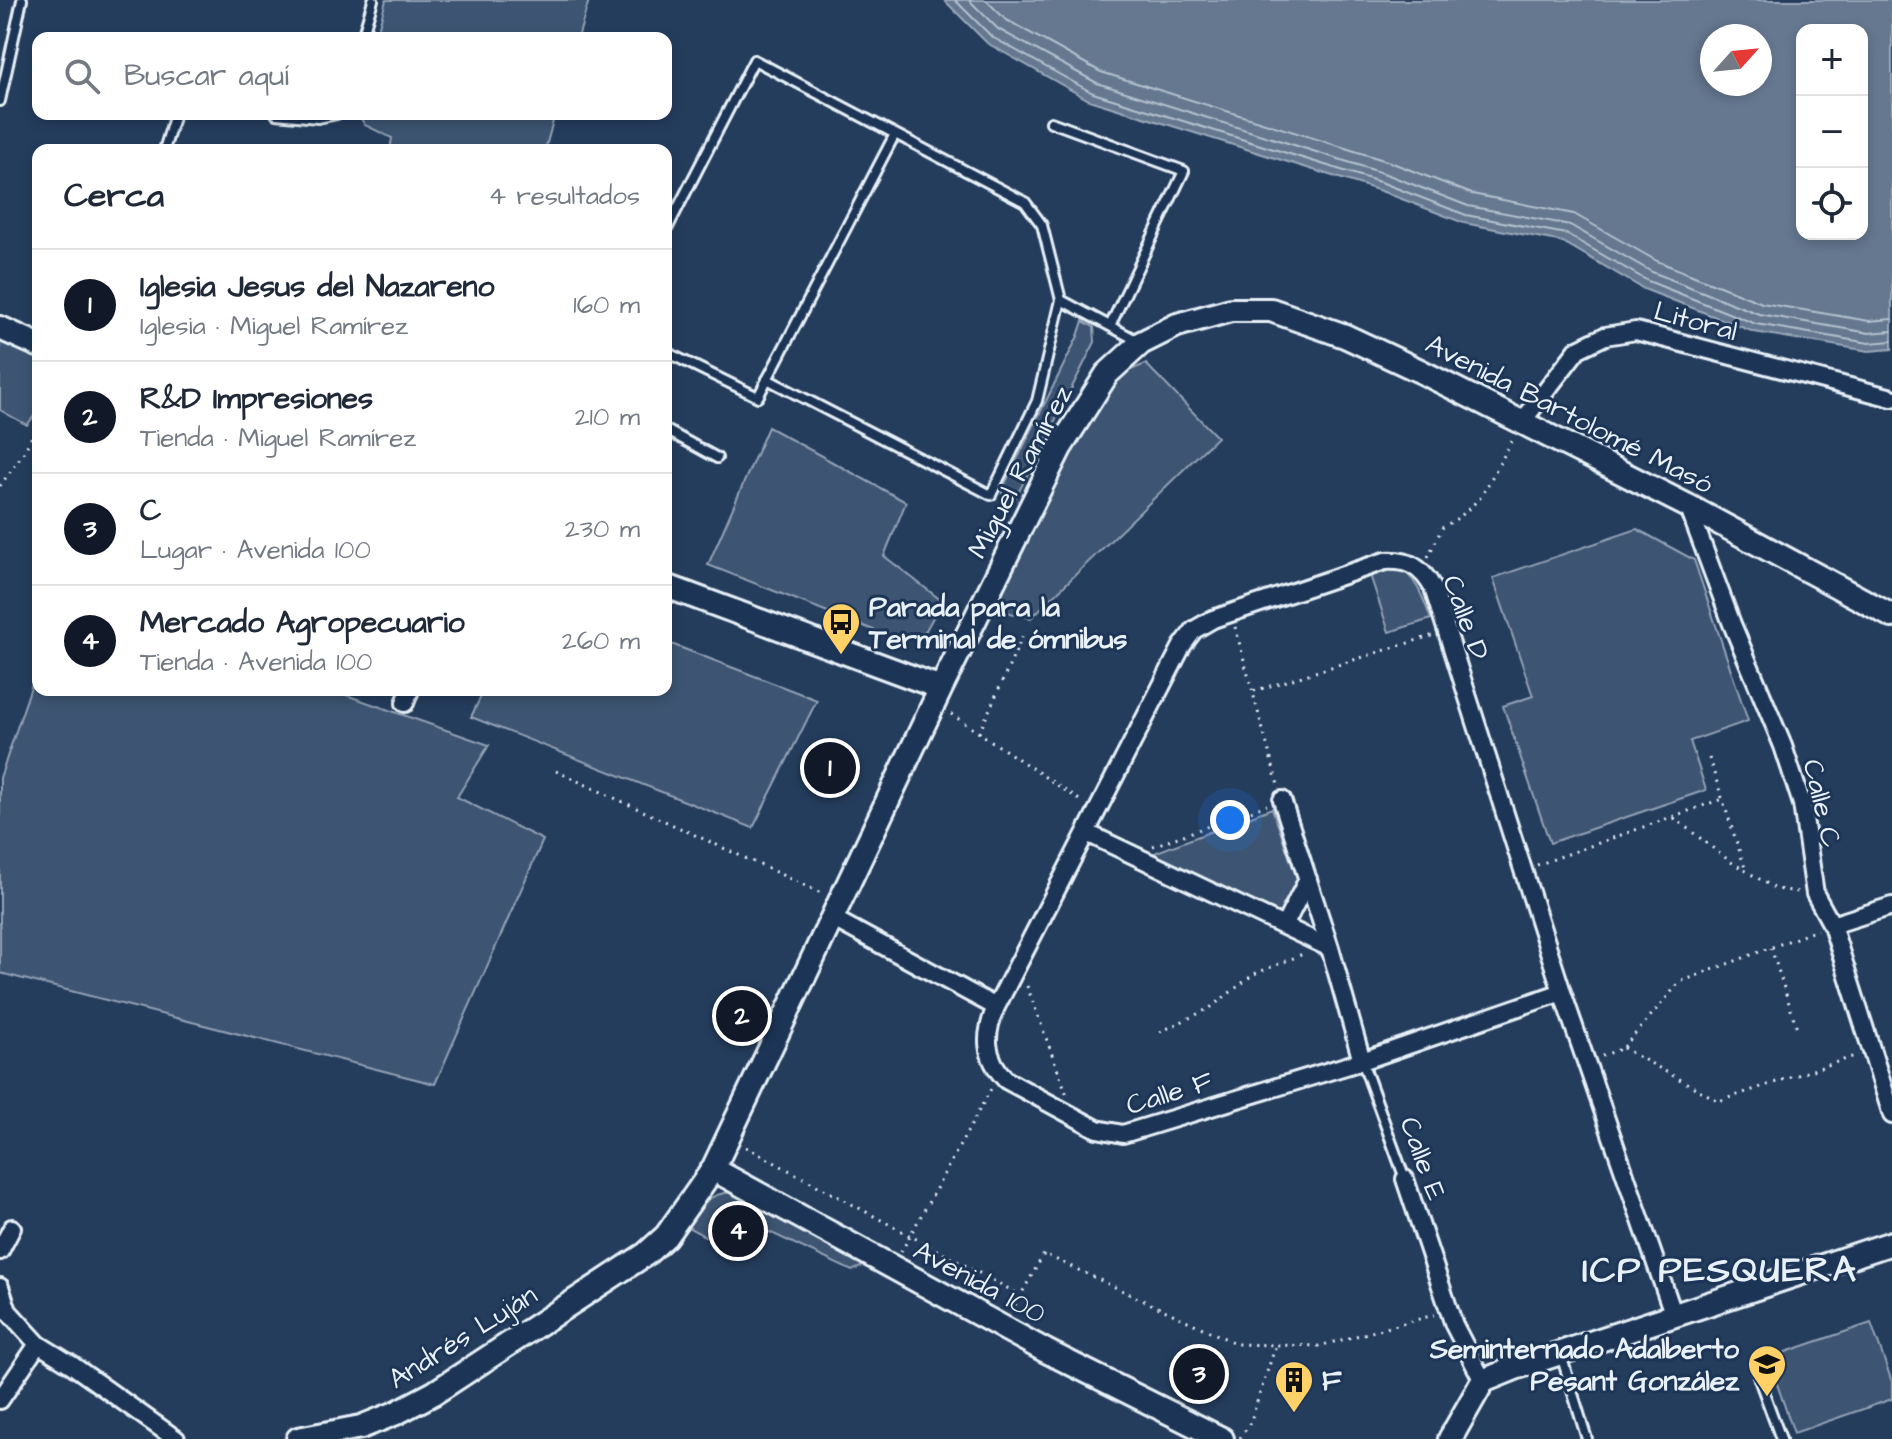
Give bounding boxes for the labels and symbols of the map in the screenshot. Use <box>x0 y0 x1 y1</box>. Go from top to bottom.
north arrow <box>1700 24 1772 96</box>
street label: Litoral <box>1650 292 1742 351</box>
street label: Avenida Bartolomé Masó <box>1419 325 1720 504</box>
street label: Miguel Ramírez <box>958 378 1083 566</box>
street label: Calle D <box>1432 570 1499 665</box>
place label: Parada para la Terminal de ómnibus <box>868 588 1127 659</box>
bus stop icon: Parada para la Terminal de ómnibus <box>820 601 862 656</box>
pin: 1 <box>804 738 856 798</box>
street label: Calle C <box>1793 756 1851 851</box>
your location <box>1210 800 1250 840</box>
pin: 2 <box>716 986 768 1046</box>
street label: Calle F <box>1121 1062 1218 1125</box>
street label: Calle E <box>1390 1112 1456 1206</box>
pin: 4 <box>712 1201 764 1261</box>
street label: Avenida 100 <box>906 1231 1052 1333</box>
district label: ICP PESQUERA <box>1582 1245 1858 1296</box>
street label: Andrés Luján <box>381 1276 545 1399</box>
place label: Seminternado Adalberto Pesant González <box>1429 1330 1740 1401</box>
school or university icon: Seminternado Adalberto Pesant González <box>1746 1343 1788 1398</box>
pin: 3 <box>1173 1344 1225 1404</box>
building icon: F <box>1273 1359 1315 1414</box>
place label: F <box>1322 1362 1342 1401</box>

